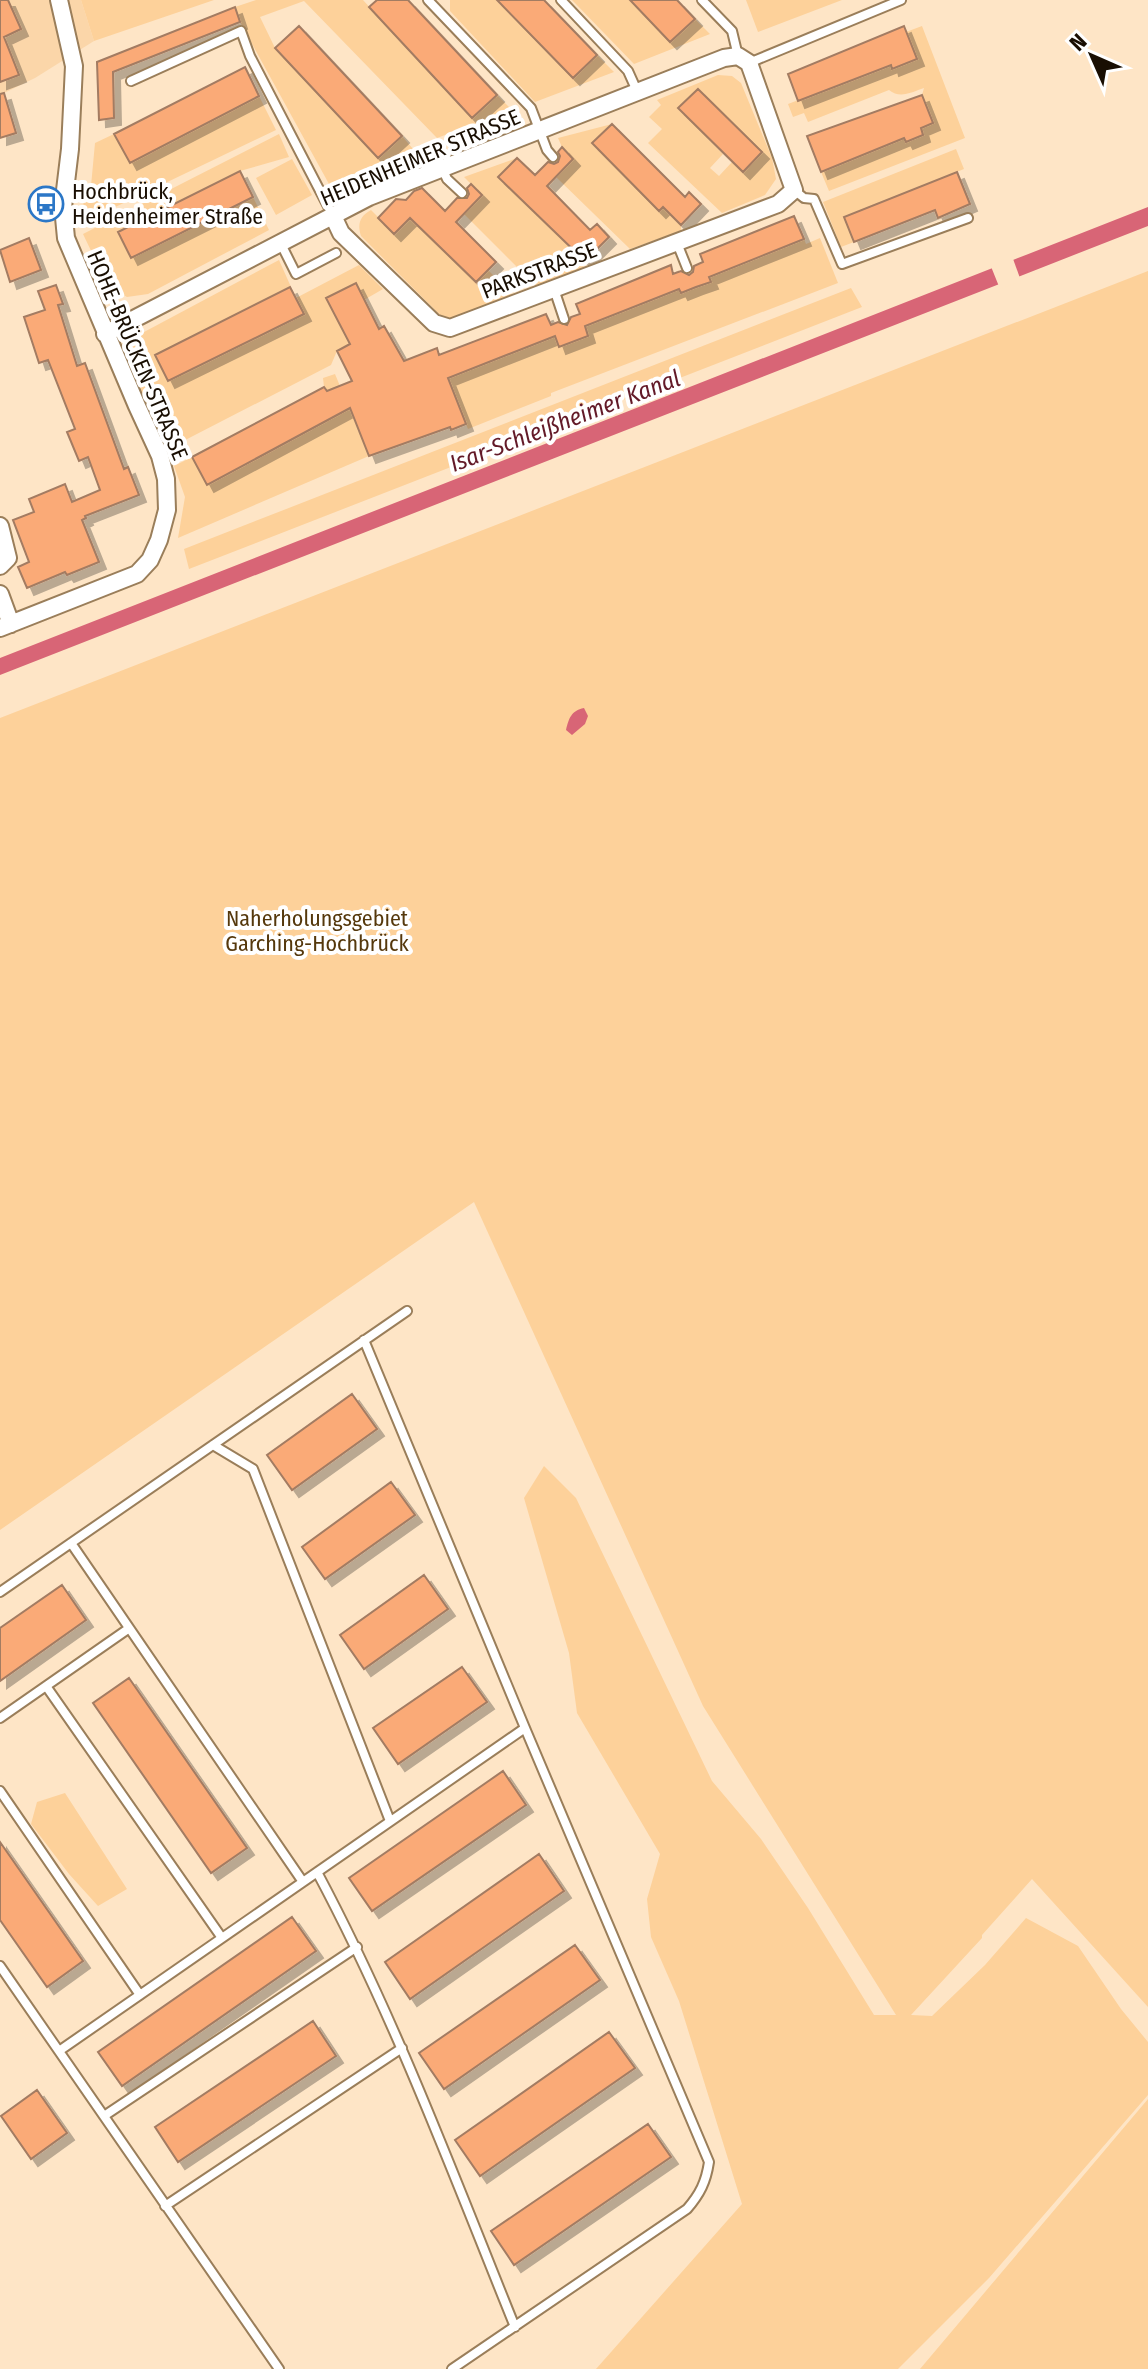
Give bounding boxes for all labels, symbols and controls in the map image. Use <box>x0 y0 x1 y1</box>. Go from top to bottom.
north arrow <box>1052 16 1132 96</box>
text: N <box>1064 28 1092 56</box>
street label: HEIDENHEIMER STRASSE <box>316 103 524 212</box>
place label: Hochbrück, Heidenheimer Straße <box>72 178 263 230</box>
bus stop icon: Hochbrück, Heidenheimer Straße <box>27 185 65 223</box>
street label: PARKSTRASSE <box>478 236 601 305</box>
street label: HOHE-BRÜCKEN-STRASSE <box>81 246 194 464</box>
water label: Isar-Schleißheimer Kanal <box>446 364 684 478</box>
park label: Naherholungsgebiet Garching-Hochbrück <box>225 905 409 957</box>

